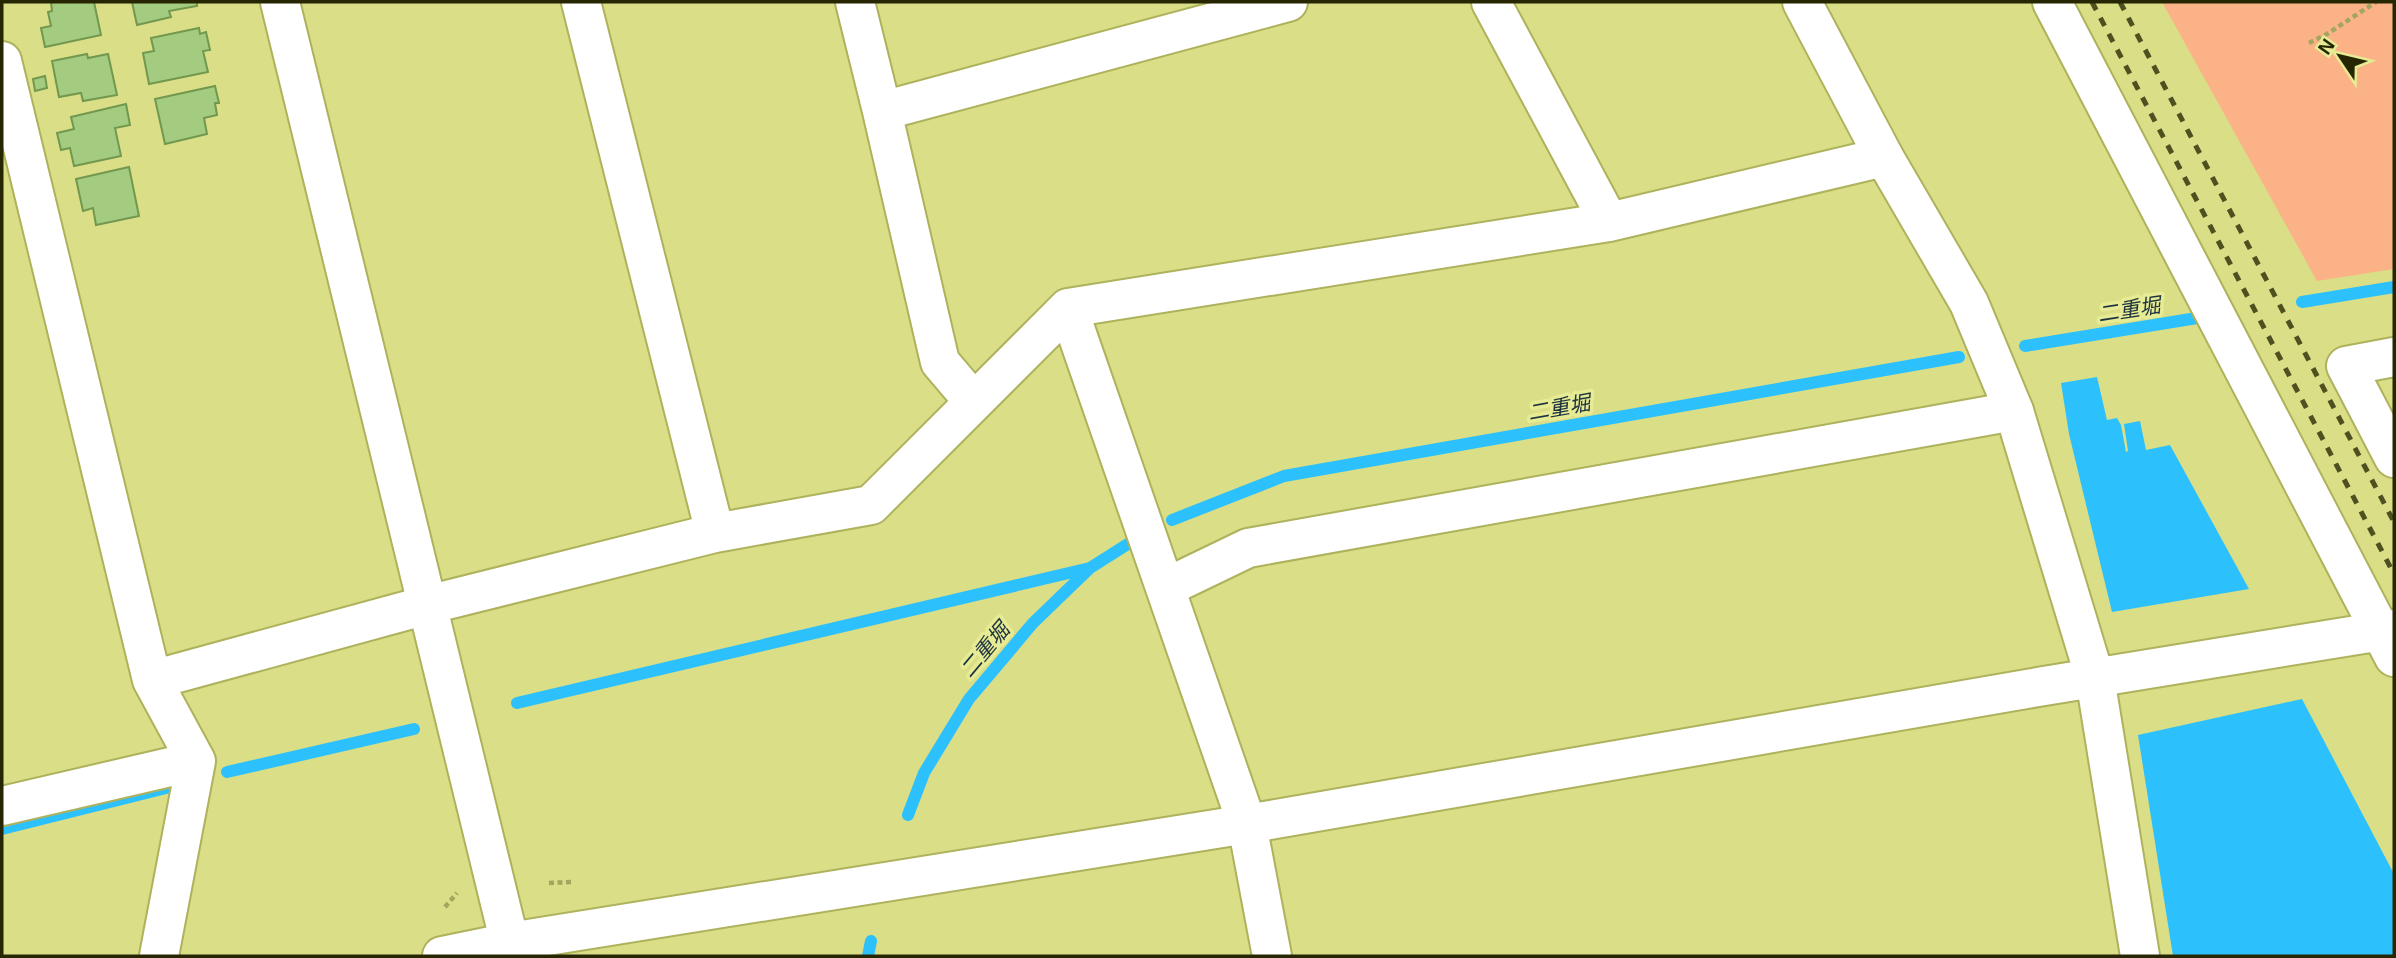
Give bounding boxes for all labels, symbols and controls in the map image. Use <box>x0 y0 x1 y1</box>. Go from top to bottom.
north arrow <box>2305 21 2375 91</box>
text: N <box>2314 35 2339 58</box>
water label: 二重堀 <box>2096 293 2165 326</box>
water label: 二重堀 <box>1526 390 1595 424</box>
water label: 二重堀 <box>956 616 1016 681</box>

